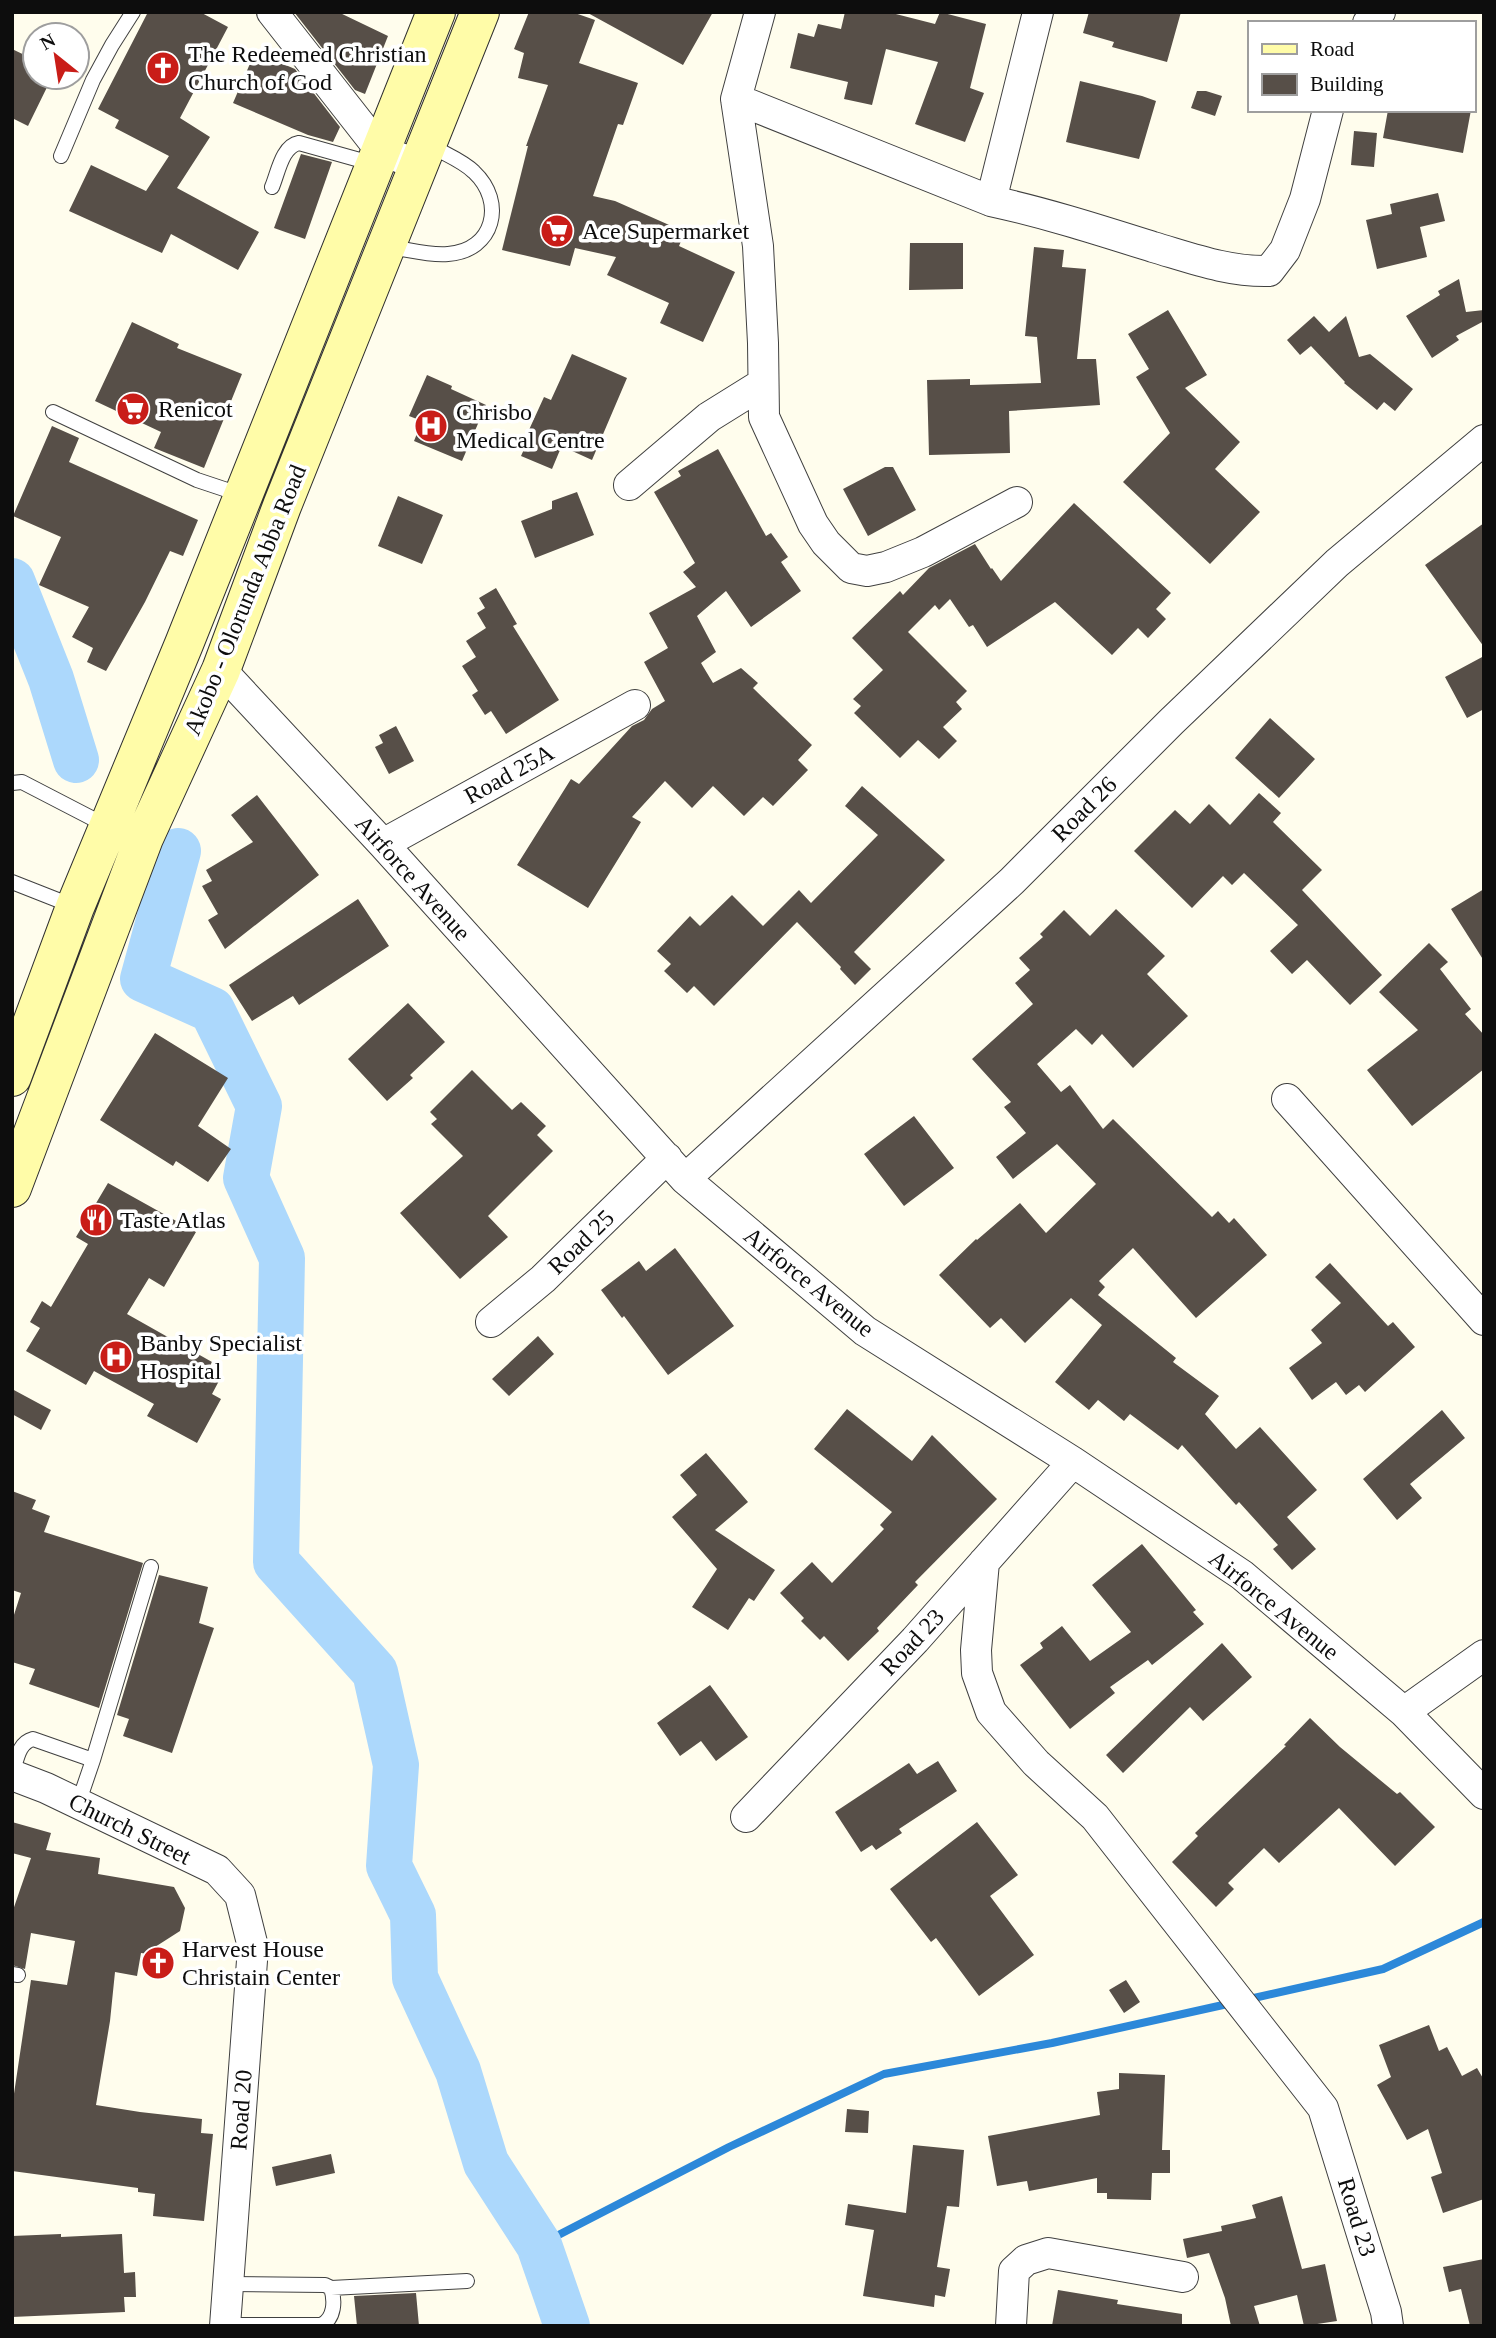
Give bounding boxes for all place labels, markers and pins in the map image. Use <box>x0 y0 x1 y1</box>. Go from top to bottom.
place label: The Redeemed Christian Church of God <box>188 41 427 95</box>
church icon: The Redeemed Christian Church of God <box>144 49 182 87</box>
supermarket icon: Ace Supermarket <box>538 212 576 250</box>
place label: Ace Supermarket <box>582 218 750 244</box>
supermarket icon: Renicot <box>114 390 152 428</box>
place label: Renicot <box>158 396 233 422</box>
place label: Chrisbo Medical Centre <box>456 399 605 453</box>
hospital icon: Chrisbo Medical Centre <box>412 407 450 445</box>
restaurant icon: Taste Atlas <box>77 1201 115 1239</box>
place label: Taste Atlas <box>120 1207 226 1233</box>
place label: Banby Specialist Hospital <box>140 1330 302 1384</box>
hospital icon: Banby Specialist Hospital <box>97 1338 135 1376</box>
place label: Harvest House Christain Center <box>182 1936 340 1990</box>
church icon: Harvest House Christain Center <box>139 1944 177 1982</box>

